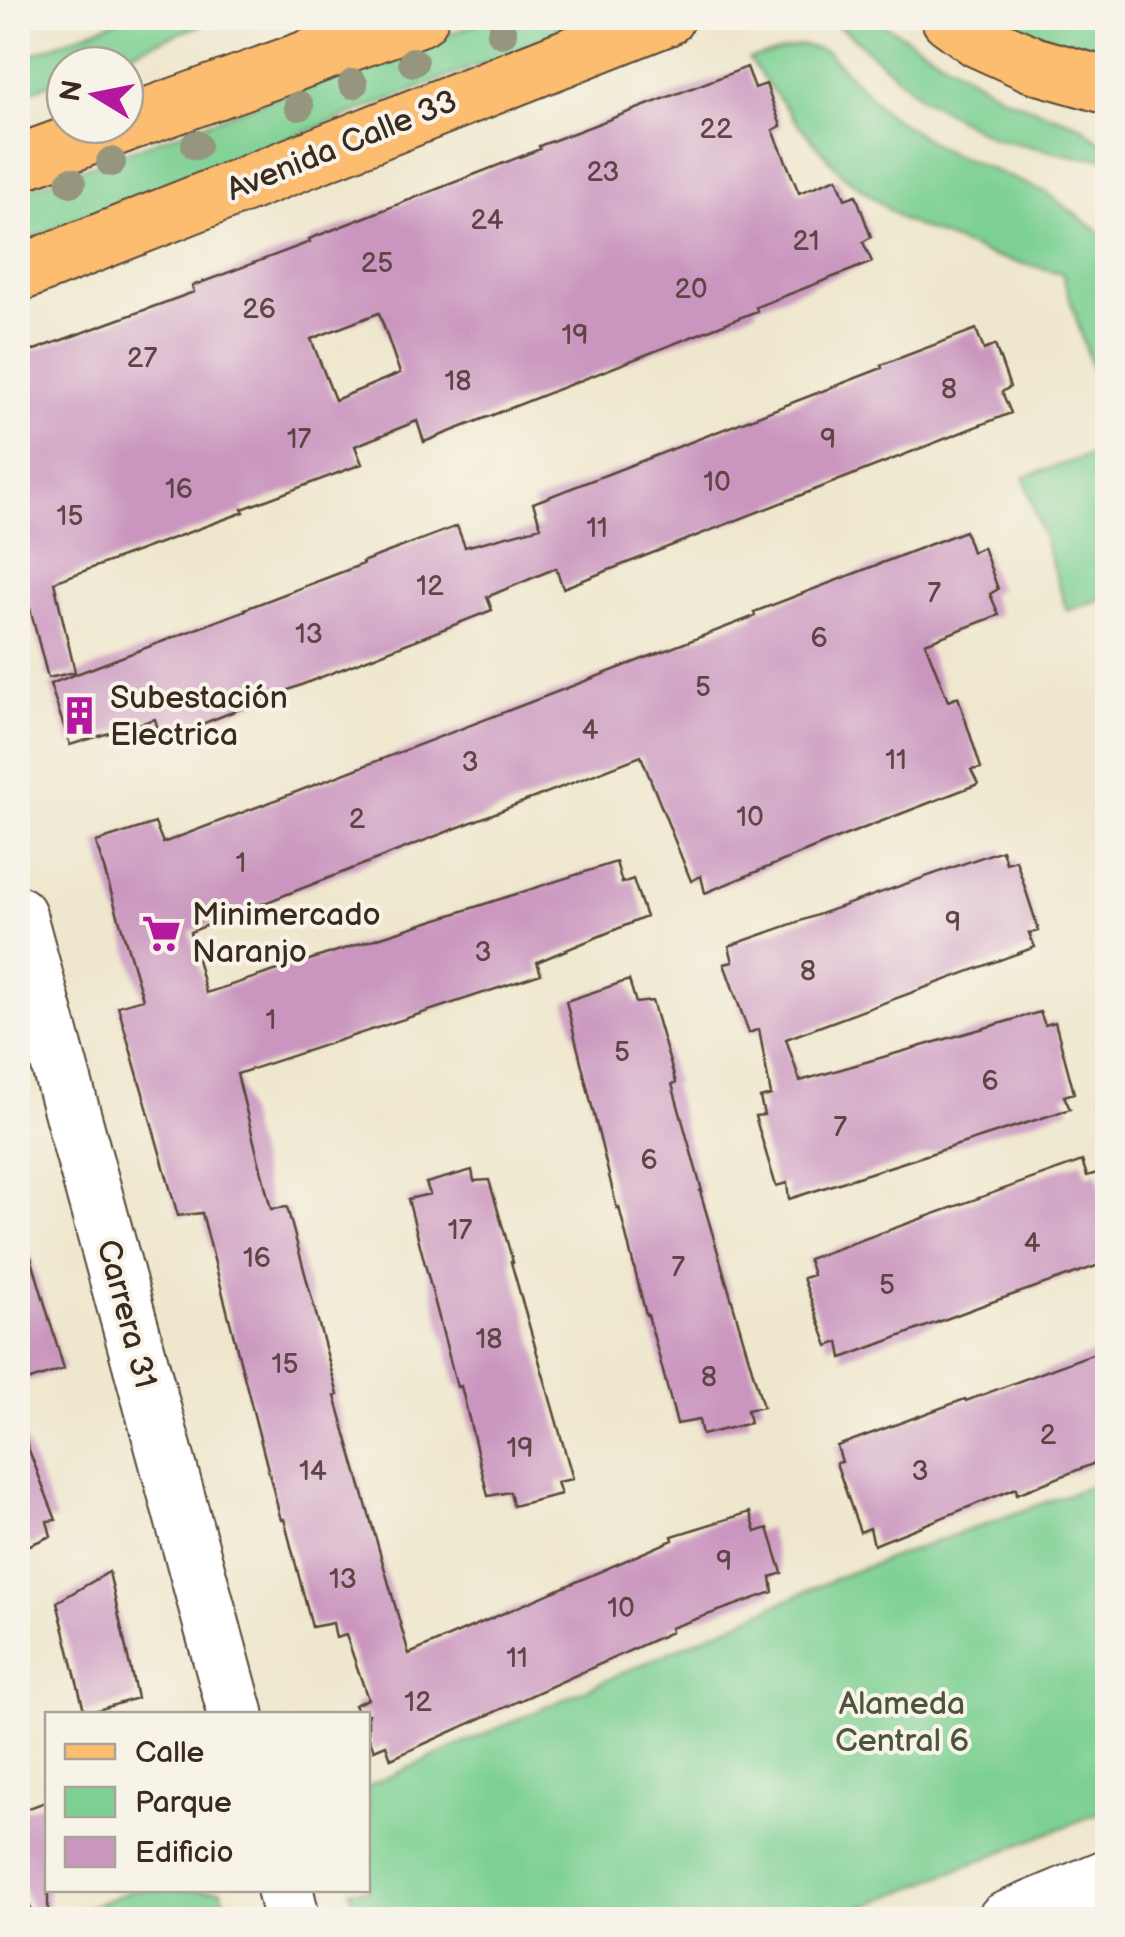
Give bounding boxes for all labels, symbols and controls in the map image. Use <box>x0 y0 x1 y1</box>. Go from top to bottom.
north arrow <box>45 45 145 145</box>
text: N <box>54 78 90 104</box>
street label: Avenida Calle 33 <box>221 82 463 210</box>
house number: 22 <box>699 113 733 146</box>
house number: 23 <box>586 156 620 189</box>
house number: 24 <box>470 204 504 237</box>
house number: 21 <box>793 225 819 258</box>
house number: 25 <box>361 247 393 280</box>
house number: 20 <box>675 273 707 306</box>
house number: 26 <box>242 293 276 326</box>
house number: 19 <box>561 319 589 352</box>
house number: 27 <box>127 342 157 375</box>
house number: 18 <box>444 365 472 398</box>
house number: 8 <box>941 373 957 406</box>
house number: 17 <box>287 423 312 456</box>
house number: 9 <box>820 423 836 456</box>
house number: 10 <box>703 466 731 499</box>
house number: 16 <box>165 473 193 506</box>
house number: 15 <box>57 500 83 533</box>
house number: 11 <box>586 512 608 545</box>
house number: 12 <box>416 570 444 603</box>
house number: 7 <box>927 577 941 610</box>
house number: 13 <box>295 618 323 651</box>
house number: 6 <box>810 622 828 655</box>
house number: 5 <box>695 671 711 704</box>
place label: Subestación Electrica <box>110 679 288 755</box>
building icon: Subestación Electrica <box>59 695 101 737</box>
house number: 4 <box>581 714 599 747</box>
house number: 11 <box>885 744 907 777</box>
house number: 3 <box>461 746 479 779</box>
house number: 10 <box>736 801 764 834</box>
house number: 2 <box>349 803 366 836</box>
house number: 1 <box>236 847 246 880</box>
place label: Minimercado Naranjo <box>192 896 381 972</box>
house number: 9 <box>945 906 961 939</box>
supermarket icon: Minimercado Naranjo <box>141 912 183 954</box>
house number: 3 <box>474 936 492 969</box>
house number: 8 <box>800 955 816 988</box>
house number: 1 <box>266 1004 276 1037</box>
house number: 5 <box>614 1036 630 1069</box>
house number: 6 <box>981 1065 999 1098</box>
house number: 7 <box>833 1111 847 1144</box>
house number: 6 <box>640 1144 658 1177</box>
house number: 17 <box>448 1214 473 1247</box>
house number: 4 <box>1023 1227 1041 1260</box>
street label: Carrera 31 <box>87 1236 165 1392</box>
house number: 16 <box>243 1242 271 1275</box>
house number: 7 <box>671 1251 685 1284</box>
house number: 5 <box>879 1269 895 1302</box>
house number: 18 <box>475 1323 503 1356</box>
house number: 15 <box>272 1348 298 1381</box>
house number: 8 <box>701 1361 717 1394</box>
house number: 2 <box>1040 1419 1057 1452</box>
house number: 19 <box>506 1432 534 1465</box>
house number: 14 <box>299 1455 327 1488</box>
house number: 3 <box>911 1455 929 1488</box>
house number: 9 <box>716 1545 732 1578</box>
house number: 13 <box>329 1563 357 1596</box>
house number: 10 <box>607 1592 635 1625</box>
house number: 11 <box>506 1642 528 1675</box>
park label: Alameda Central 6 <box>835 1685 969 1761</box>
house number: 12 <box>404 1686 432 1719</box>
legend <box>45 1712 370 1892</box>
text: Calle <box>135 1735 204 1771</box>
text: Parque <box>135 1785 232 1821</box>
text: Edificio <box>135 1835 234 1871</box>

